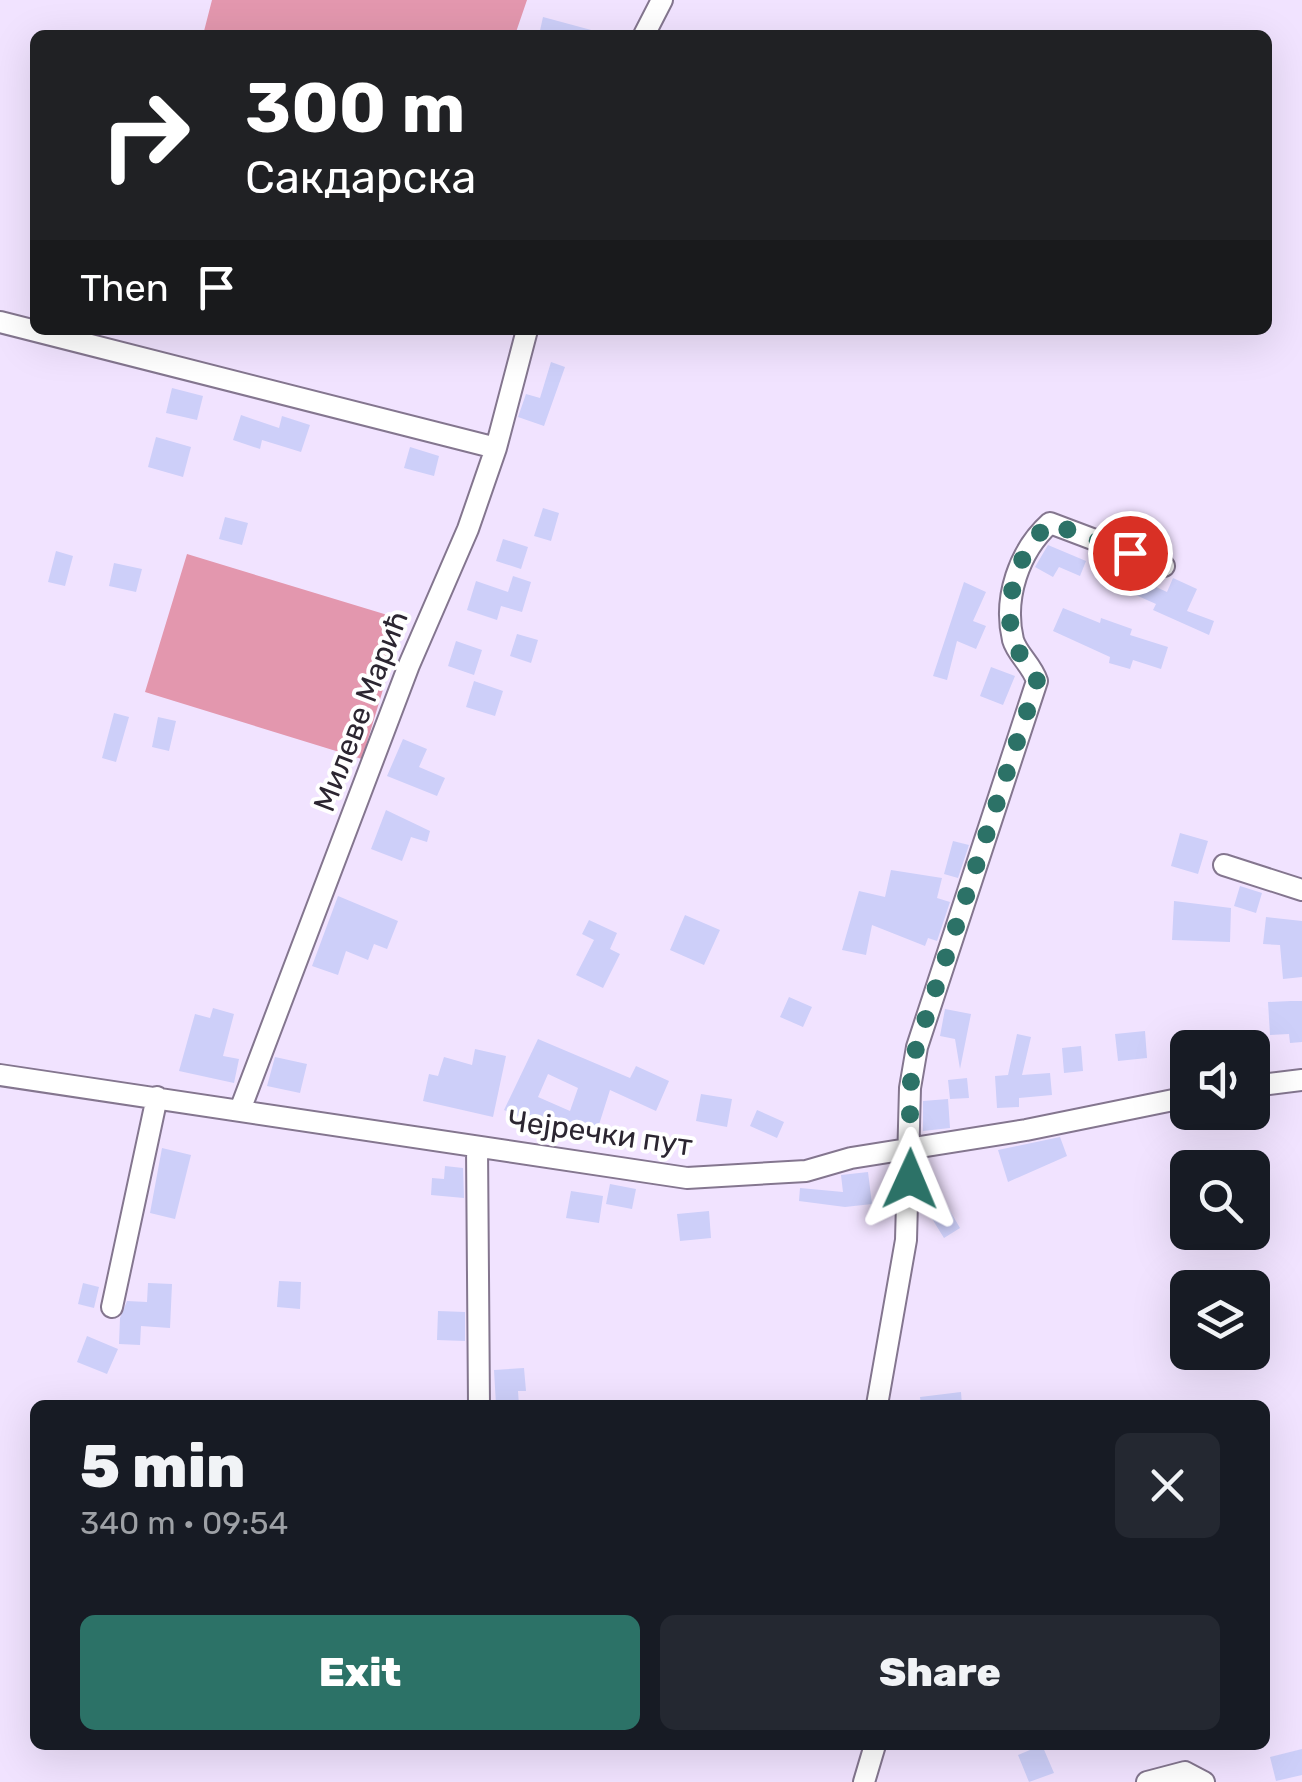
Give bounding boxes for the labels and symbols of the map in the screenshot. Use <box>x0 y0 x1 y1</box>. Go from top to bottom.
pin <box>1088 511 1173 596</box>
street label: Милеве Мaрић <box>306 605 416 817</box>
street label: Чејречки пут <box>505 1102 695 1164</box>
position arrow <box>858 1127 962 1231</box>

